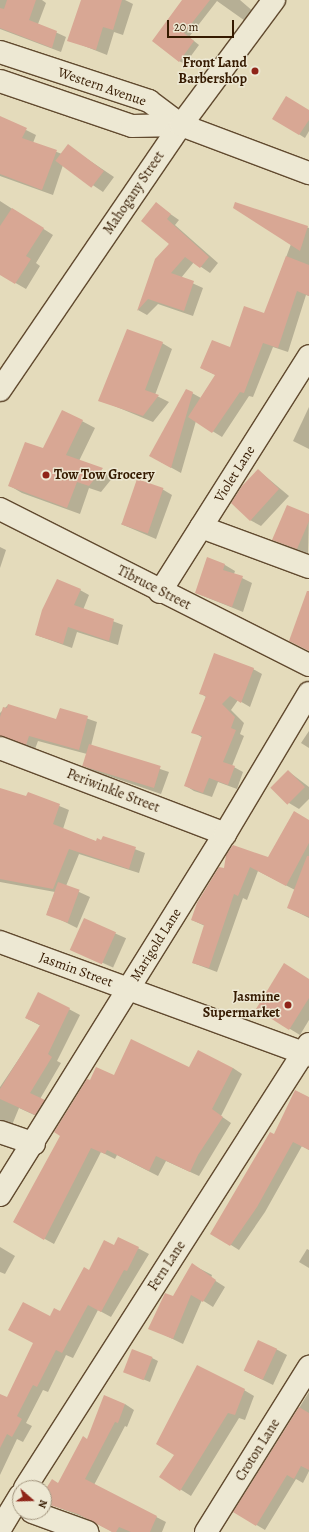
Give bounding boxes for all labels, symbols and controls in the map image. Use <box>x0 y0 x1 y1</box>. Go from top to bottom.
scale bar <box>169 12 236 38</box>
text: 20 m <box>174 19 198 35</box>
place label: Front Land Barbershop <box>178 55 247 88</box>
street label: Western Avenue <box>56 64 148 110</box>
marker: Front Land Barbershop <box>250 66 260 76</box>
street label: Mahogany Street <box>100 148 168 238</box>
street label: Violet Lane <box>211 443 259 505</box>
place label: Tow Tow Grocery <box>54 467 155 483</box>
marker: Tow Tow Grocery <box>41 470 51 480</box>
street label: Tibruce Street <box>114 562 194 614</box>
street label: Periwinkle Street <box>64 766 162 816</box>
street label: Marigold Lane <box>127 905 185 985</box>
street label: Jasmin Street <box>37 949 115 991</box>
place label: Jasmine Supermarket <box>203 989 280 1022</box>
marker: Jasmine Supermarket <box>283 1000 293 1010</box>
street label: Fern Lane <box>145 1238 189 1294</box>
street label: Croton Lane <box>232 1416 284 1484</box>
north arrow <box>12 1480 52 1520</box>
text: N <box>34 1498 51 1510</box>

